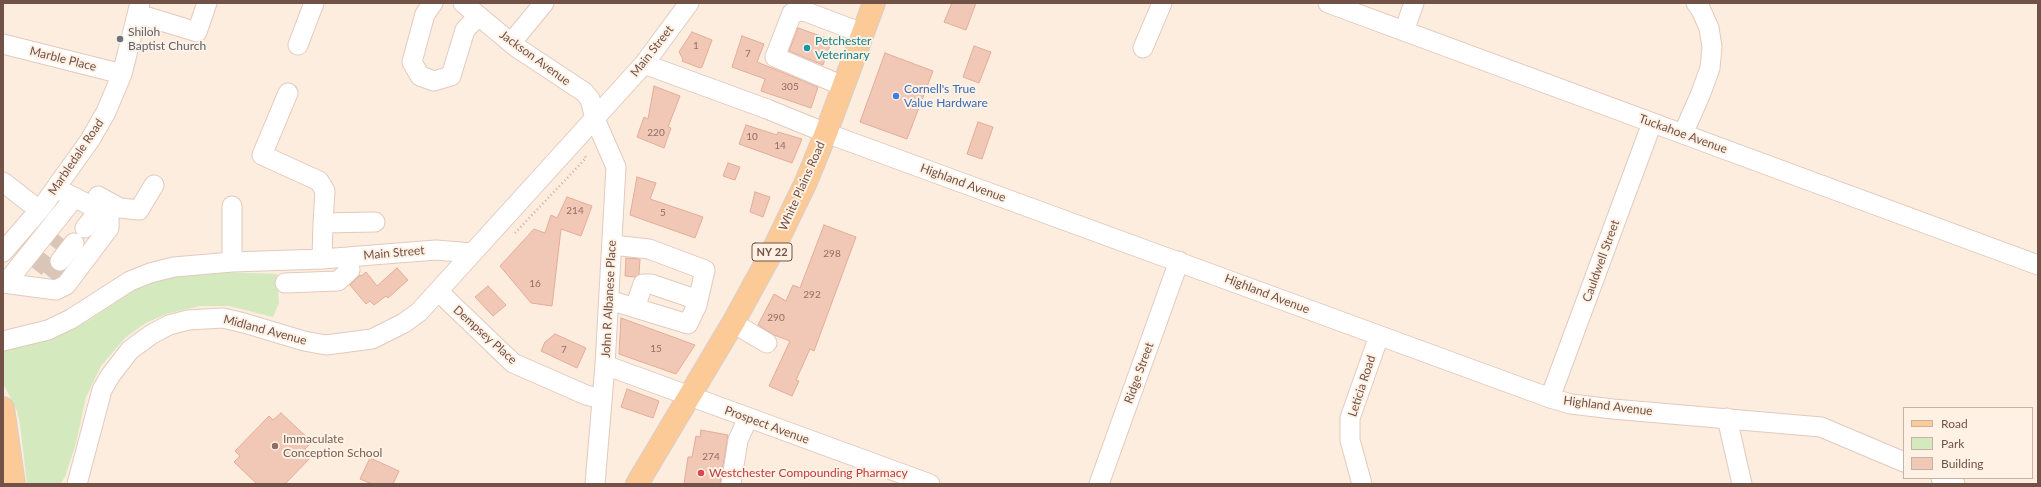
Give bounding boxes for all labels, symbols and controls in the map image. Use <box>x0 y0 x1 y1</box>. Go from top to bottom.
street label: Main Street <box>627 22 677 80</box>
place label: Shiloh Baptist Church <box>128 25 206 53</box>
street label: Jackson Avenue <box>497 27 573 89</box>
marker: Shiloh Baptist Church <box>115 34 125 44</box>
place label: Petchester Veterinary <box>815 34 871 62</box>
house number: 1 <box>693 40 699 52</box>
marker: Petchester Veterinary <box>802 43 812 53</box>
street label: Marble Place <box>28 44 98 74</box>
house number: 7 <box>745 48 751 60</box>
house number: 305 <box>781 81 799 93</box>
place label: Cornell's True Value Hardware <box>904 82 988 110</box>
marker: Cornell's True Value Hardware <box>891 91 901 101</box>
street label: Tuckahoe Avenue <box>1637 111 1729 157</box>
street label: Marbledale Road <box>45 116 107 198</box>
house number: 220 <box>647 127 665 139</box>
house number: 10 <box>746 131 758 143</box>
street label: White Plains Road <box>776 139 828 233</box>
house number: 14 <box>774 140 786 152</box>
street label: Highland Avenue <box>918 161 1008 205</box>
house number: 214 <box>566 205 584 217</box>
house number: 5 <box>660 207 666 219</box>
street label: Cauldwell Street <box>1579 218 1623 304</box>
street label: John R Albanese Place <box>599 240 619 358</box>
street label: Main Street <box>363 243 425 263</box>
road number: NY 22 <box>752 243 792 261</box>
house number: 298 <box>823 248 841 260</box>
street label: Highland Avenue <box>1222 271 1312 317</box>
house number: 16 <box>529 278 541 290</box>
house number: 292 <box>803 289 821 301</box>
street label: Dempsey Place <box>450 303 520 367</box>
street label: Midland Avenue <box>222 312 308 348</box>
house number: 290 <box>767 312 785 324</box>
street label: Ridge Street <box>1121 340 1157 406</box>
house number: 15 <box>650 343 662 355</box>
house number: 7 <box>561 344 567 356</box>
street label: Leticia Road <box>1345 353 1379 419</box>
street label: Highland Avenue <box>1563 393 1653 419</box>
street label: Prospect Avenue <box>723 403 811 447</box>
legend <box>1903 407 2033 479</box>
text: Road <box>1941 416 1968 431</box>
place label: Immaculate Conception School <box>283 432 382 460</box>
text: Park <box>1941 436 1964 451</box>
marker: Immaculate Conception School <box>270 441 280 451</box>
house number: 274 <box>702 451 720 463</box>
text: Building <box>1941 456 1984 471</box>
place label: Westchester Compounding Pharmacy <box>709 466 908 480</box>
marker: Westchester Compounding Pharmacy <box>696 468 706 478</box>

